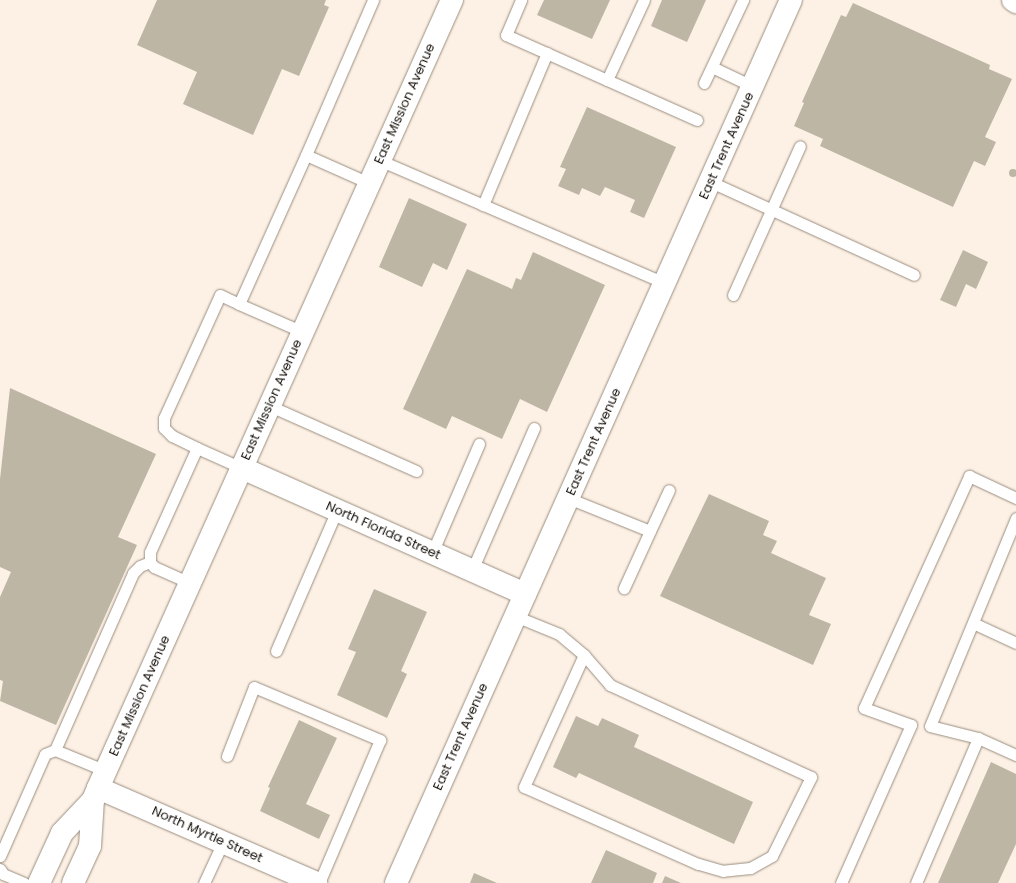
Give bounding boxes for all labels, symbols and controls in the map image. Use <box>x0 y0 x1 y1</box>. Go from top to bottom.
street label: East Mission Avenue <box>371 41 439 167</box>
street label: East Trent Avenue <box>696 90 758 202</box>
street label: East Mission Avenue <box>238 337 306 463</box>
street label: East Trent Avenue <box>563 386 625 498</box>
street label: North Florida Street <box>323 499 443 563</box>
street label: East Mission Avenue <box>106 633 174 759</box>
street label: East Trent Avenue <box>430 681 492 793</box>
street label: North Myrtle Street <box>149 804 265 866</box>

